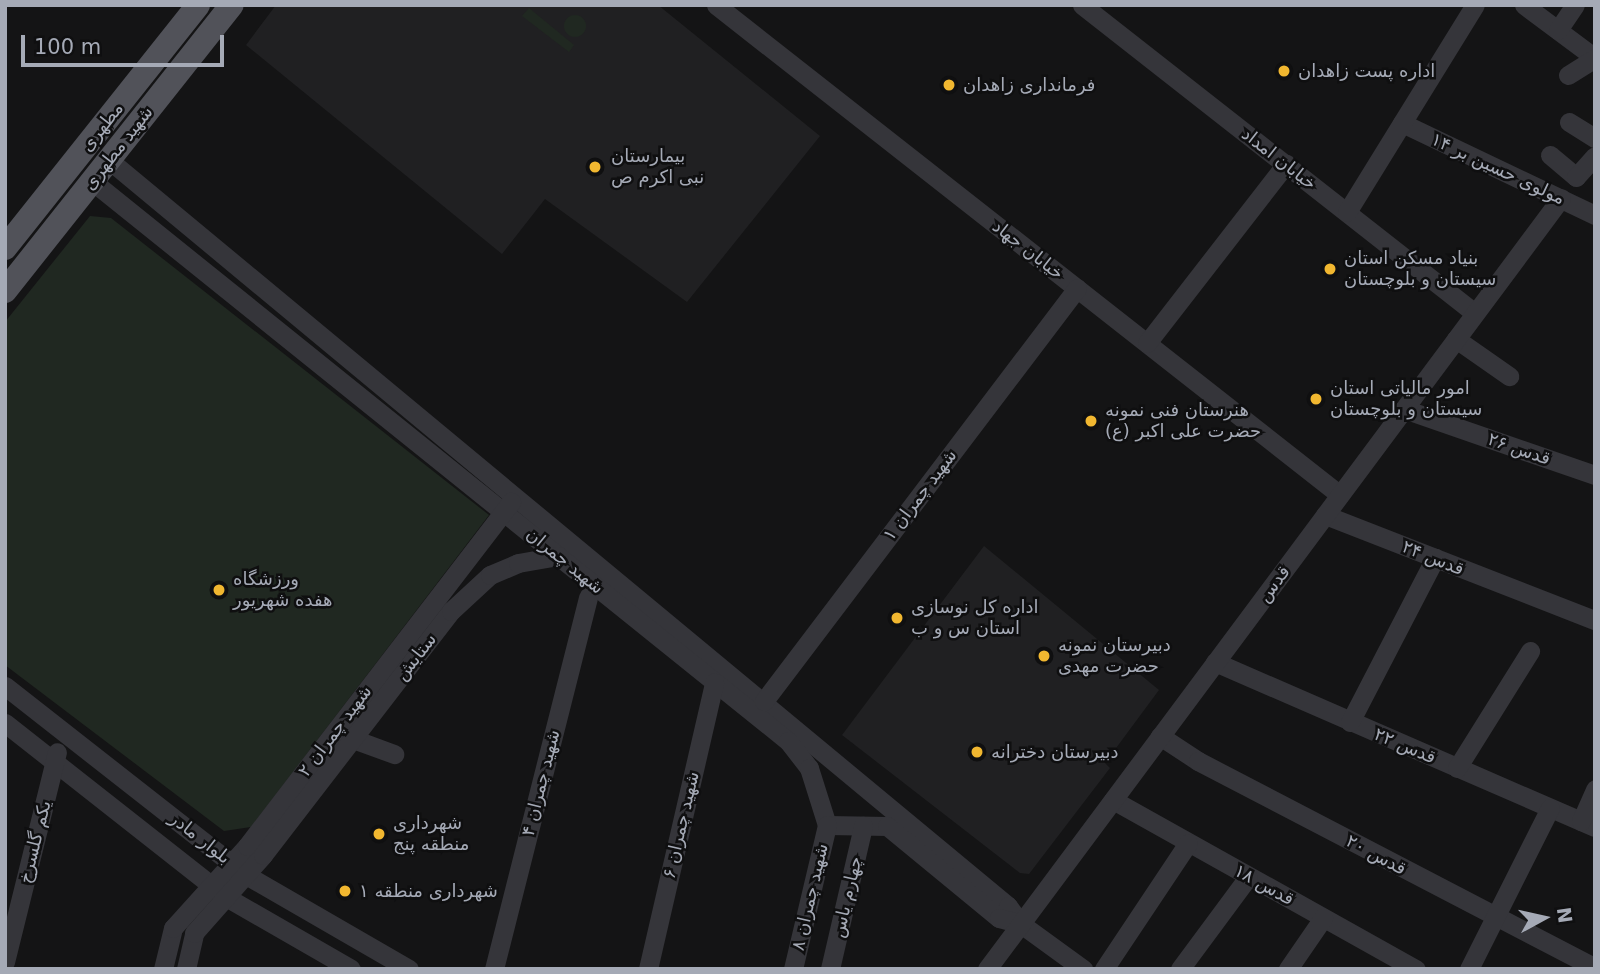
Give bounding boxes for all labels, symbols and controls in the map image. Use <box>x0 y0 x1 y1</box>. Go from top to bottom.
scale bar <box>24 21 228 65</box>
text: 100 m <box>34 35 101 59</box>
place label: اداره پست زاهدان <box>1298 60 1435 82</box>
marker: اداره پست زاهدان <box>1276 63 1292 79</box>
place label: فرمانداری زاهدان <box>963 74 1095 96</box>
marker: فرمانداری زاهدان <box>941 77 957 93</box>
street label: مطهری <box>76 98 128 156</box>
street label: شهید مطهری <box>78 102 158 194</box>
street label: خیابان امداد <box>1237 123 1321 195</box>
street label: مولوی حسین بر ۱۴ <box>1427 128 1569 210</box>
place label: بیمارستان نبی اکرم ص <box>611 146 704 188</box>
marker: بیمارستان نبی اکرم ص <box>585 157 605 177</box>
street label: خیابان جهاد <box>988 216 1068 284</box>
place label: بنیاد مسکن استان سیستان و بلوچستان <box>1344 248 1496 290</box>
marker: بنیاد مسکن استان سیستان و بلوچستان <box>1322 261 1338 277</box>
place label: امور مالیاتی استان سیستان و بلوچستان <box>1330 378 1482 420</box>
marker: امور مالیاتی استان سیستان و بلوچستان <box>1308 391 1324 407</box>
place label: هنرستان فنی نمونه حضرت علی اکبر (ع) <box>1105 400 1261 442</box>
marker: هنرستان فنی نمونه حضرت علی اکبر (ع) <box>1083 413 1099 429</box>
street label: قدس ۲۶ <box>1485 428 1553 470</box>
street label: شهید چمران ۱ <box>879 445 961 545</box>
street label: شهید چمران <box>522 523 608 599</box>
street label: قدس ۲۴ <box>1399 536 1467 580</box>
street label: قدس <box>1253 562 1295 606</box>
place label: ورزشگاه هفده شهریور <box>233 569 333 612</box>
marker: ورزشگاه هفده شهریور <box>211 582 227 598</box>
place label: اداره کل نوسازی استان س و ب <box>911 597 1038 640</box>
marker: اداره کل نوسازی استان س و ب <box>889 610 905 626</box>
street label: ستایش <box>391 629 441 685</box>
place label: دبیرستان نمونه حضرت مهدی <box>1058 635 1171 678</box>
marker: دبیرستان نمونه حضرت مهدی <box>1036 648 1052 664</box>
street label: شهید چمران ۲ <box>294 681 376 781</box>
street label: قدس ۲۲ <box>1371 723 1439 769</box>
street label: شهید چمران ۴ <box>517 727 565 839</box>
place label: دبیرستان دخترانه <box>991 741 1118 763</box>
marker: دبیرستان دخترانه <box>969 744 985 760</box>
street label: شهید چمران ۶ <box>658 769 704 881</box>
street label: یکم گلسرخ <box>14 798 56 886</box>
street label: بلوار مادر <box>165 807 235 869</box>
place label: شهرداری منطقه پنج <box>393 813 469 856</box>
marker: شهرداری منطقه پنج <box>371 826 387 842</box>
street label: قدس ۲۰ <box>1342 830 1410 880</box>
street label: شهید چمران ۸ <box>787 841 833 953</box>
street label: چهارم یاس <box>827 854 867 940</box>
street label: قدس ۱۸ <box>1230 860 1298 910</box>
place label: شهرداری منطقه ۱ <box>359 880 498 902</box>
marker: شهرداری منطقه ۱ <box>337 883 353 899</box>
north arrow <box>1509 883 1579 953</box>
text: N <box>1553 906 1577 924</box>

